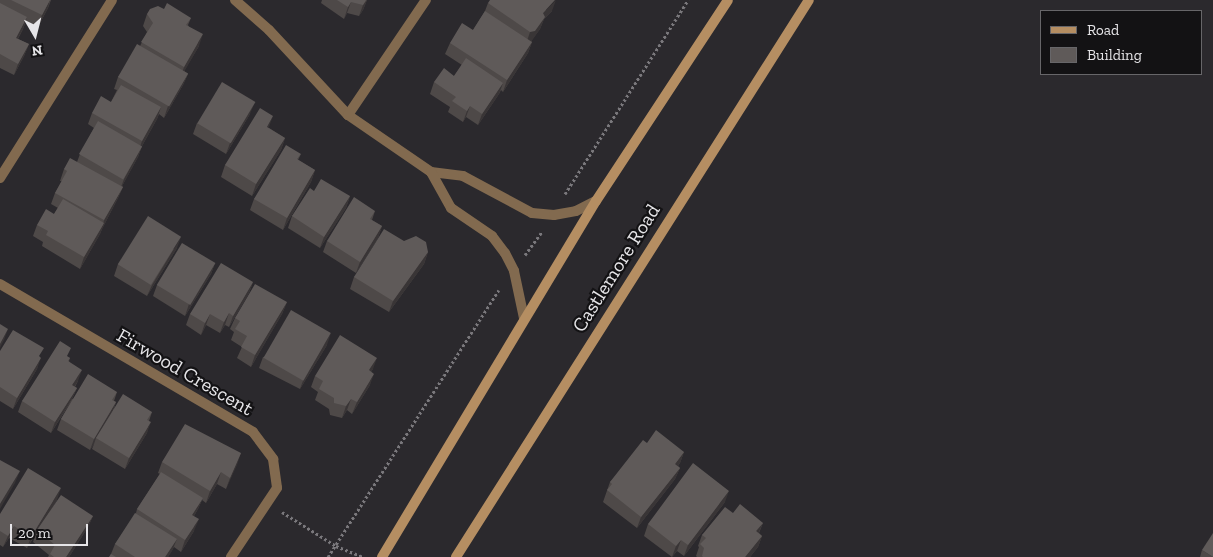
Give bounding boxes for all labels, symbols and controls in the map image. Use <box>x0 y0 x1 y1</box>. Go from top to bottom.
north arrow <box>10 10 60 60</box>
legend <box>1040 10 1203 75</box>
text: Road <box>1087 21 1119 39</box>
text: N <box>31 41 44 60</box>
text: Building <box>1087 46 1142 64</box>
street label: Castlemore Road <box>567 200 665 336</box>
street label: Firwood Crescent <box>113 323 257 421</box>
scale bar <box>12 514 90 546</box>
text: 20 m <box>18 524 51 542</box>

